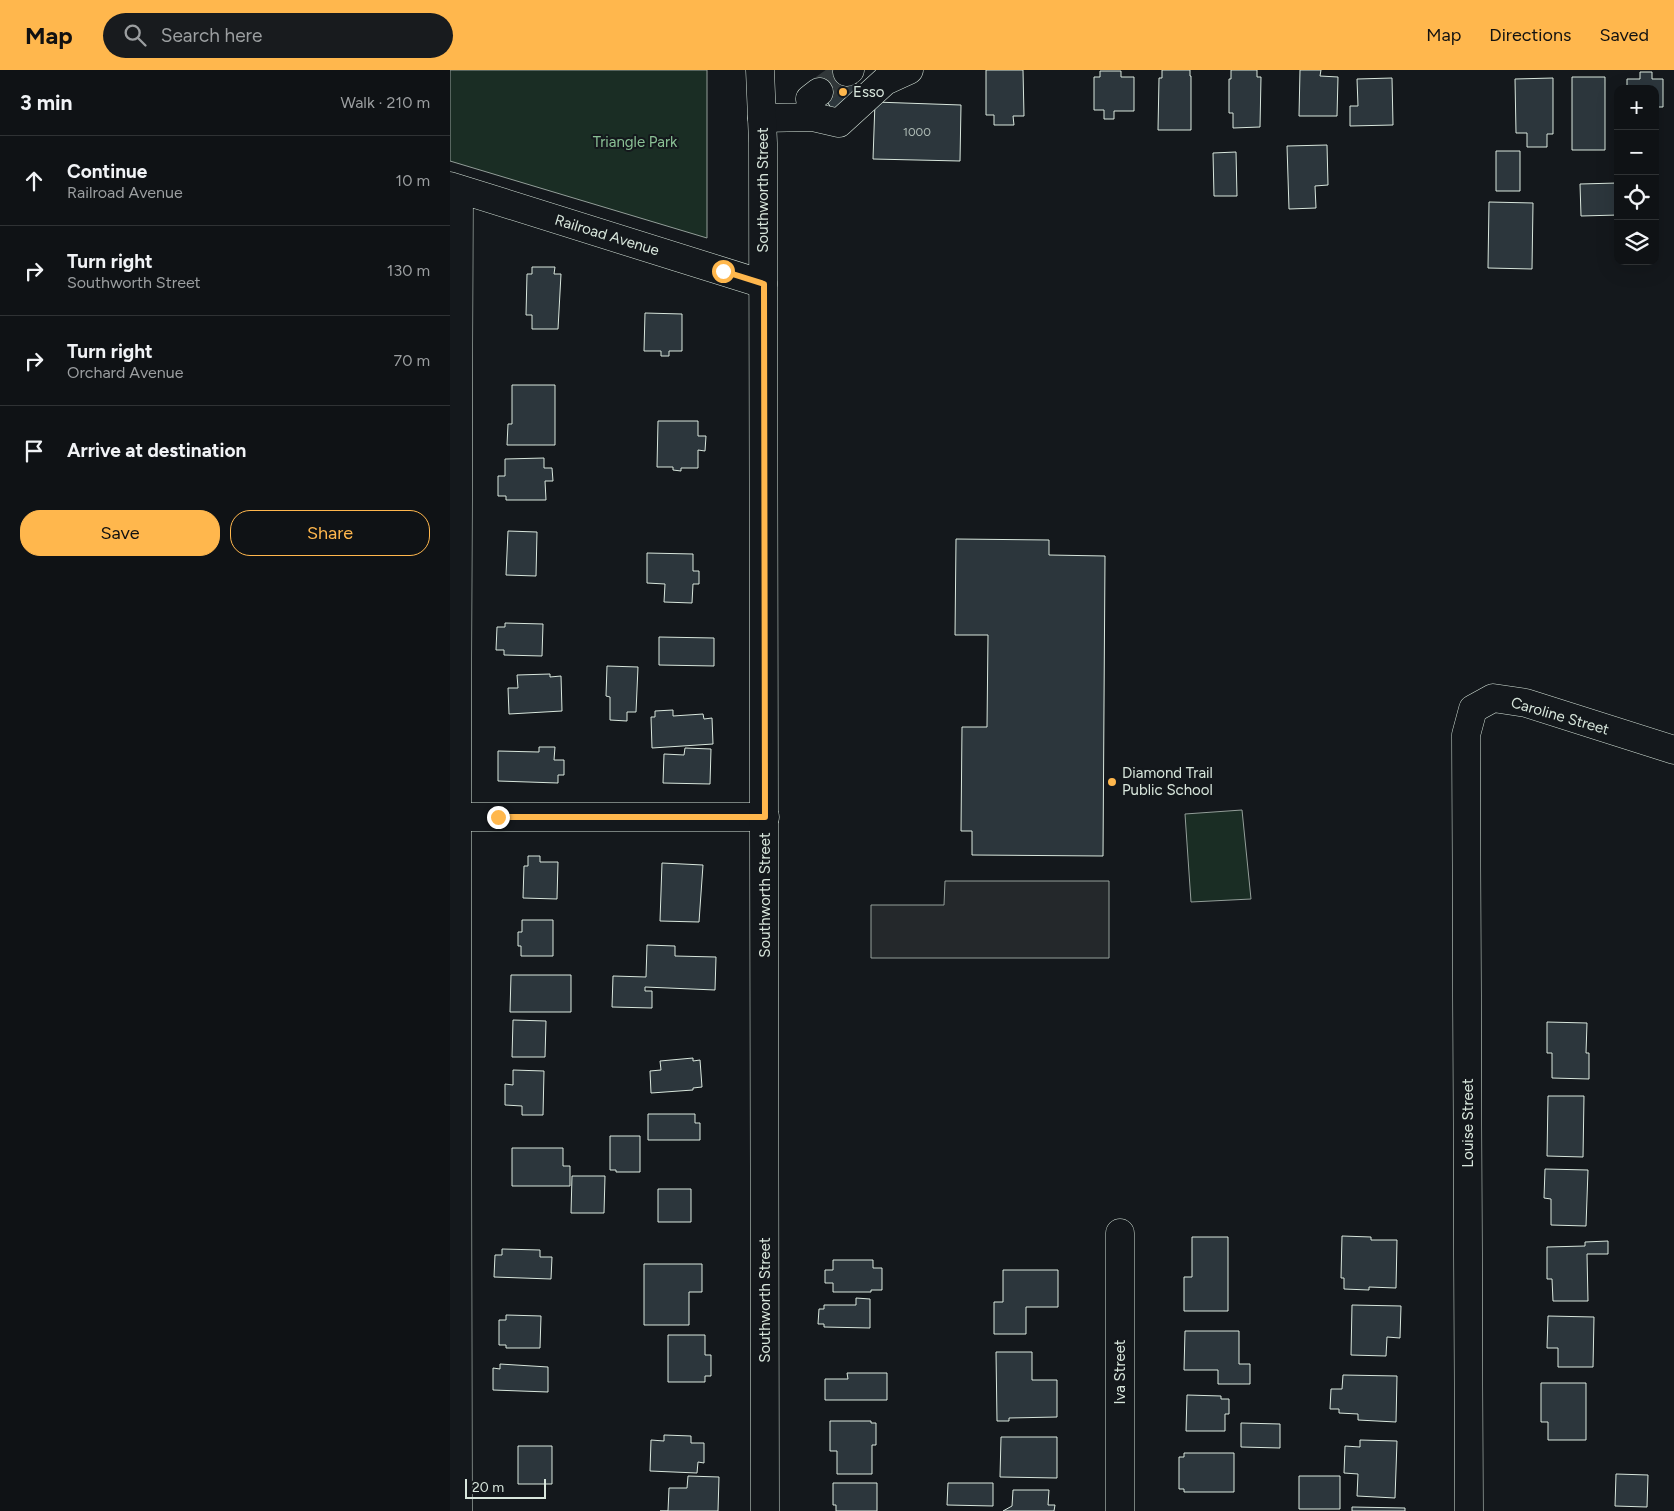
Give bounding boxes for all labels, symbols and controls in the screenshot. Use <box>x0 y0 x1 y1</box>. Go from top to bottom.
search box <box>103 13 453 58</box>
text: Map <box>25 21 73 50</box>
icon: search <box>121 21 149 49</box>
text: Search here <box>161 24 262 47</box>
text: Map <box>1426 24 1461 46</box>
text: Directions <box>1489 24 1571 46</box>
text: Saved <box>1599 24 1649 46</box>
place label: Esso <box>853 83 885 101</box>
map controls <box>1614 85 1659 265</box>
button: + <box>1614 85 1659 130</box>
marker: Esso <box>837 86 849 98</box>
text: 3 min <box>20 90 72 115</box>
text: Walk · 210 m <box>341 93 430 112</box>
house number: 1000 <box>903 125 931 139</box>
street label: Southworth Street <box>754 127 772 253</box>
button: − <box>1614 130 1659 175</box>
park label: Triangle Park <box>593 133 678 151</box>
text: Continue <box>67 160 147 183</box>
icon: ahead <box>20 167 48 195</box>
text: 10 m <box>396 171 430 190</box>
button: locate <box>1614 175 1659 220</box>
text: Railroad Avenue <box>67 183 183 202</box>
street label: Railroad Avenue <box>553 211 661 259</box>
button: layers <box>1614 220 1659 265</box>
text: Turn right <box>67 250 153 273</box>
icon: right <box>20 257 48 285</box>
route start <box>712 260 735 283</box>
text: 130 m <box>387 261 430 280</box>
text: Southworth Street <box>67 273 201 292</box>
text: Turn right <box>67 340 153 363</box>
icon: right <box>20 347 48 375</box>
text: 70 m <box>394 351 430 370</box>
text: Orchard Avenue <box>67 363 183 382</box>
icon: arrive <box>20 437 48 465</box>
text: Arrive at destination <box>67 439 246 462</box>
button: Save <box>20 510 220 556</box>
button: Share <box>230 510 430 556</box>
street label: Caroline Street <box>1509 693 1611 739</box>
place label: Diamond Trail Public School <box>1122 764 1213 799</box>
marker: Diamond Trail Public School <box>1106 776 1118 788</box>
route end <box>487 806 510 829</box>
street label: Southworth Street <box>756 832 774 958</box>
street label: Louise Street <box>1459 1078 1477 1168</box>
street label: Southworth Street <box>756 1237 774 1363</box>
street label: Iva Street <box>1111 1339 1129 1405</box>
scale bar <box>465 1476 546 1499</box>
text: 20 m <box>472 1479 504 1496</box>

